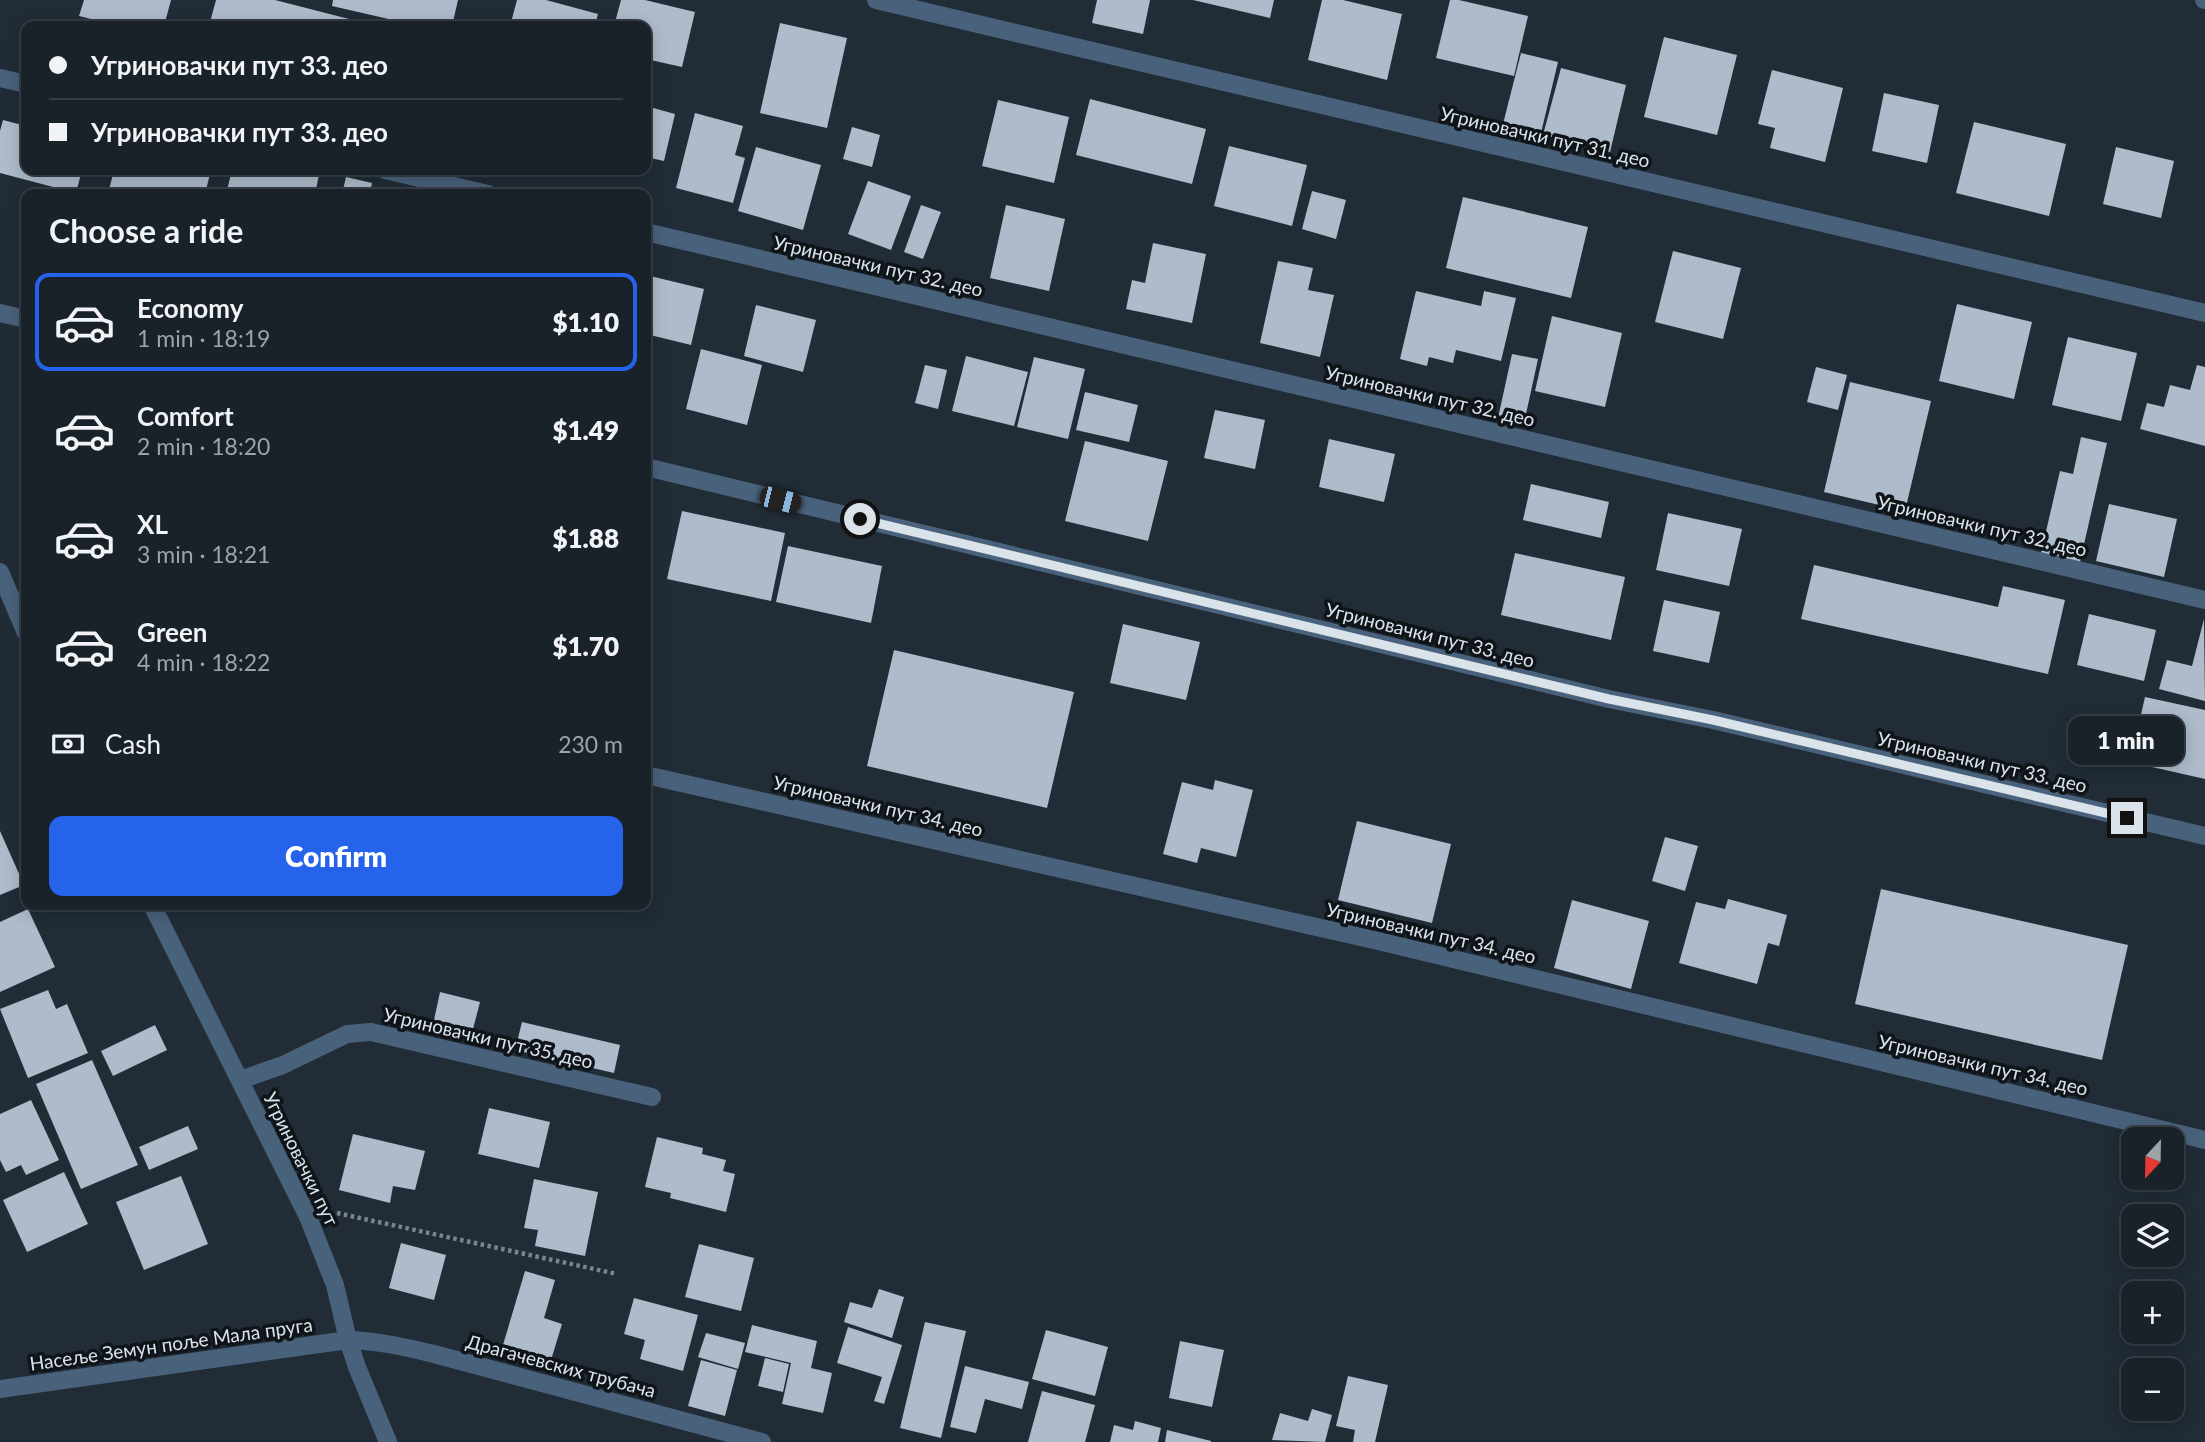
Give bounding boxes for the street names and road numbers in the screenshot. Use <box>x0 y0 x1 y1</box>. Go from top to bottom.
street label: Угриновачки пут 31. део <box>1438 101 1652 172</box>
street label: Угриновачки пут 32. део <box>771 230 985 301</box>
street label: Угриновачки пут 32. део <box>1323 360 1537 431</box>
street label: Угриновачки пут 32. део <box>1875 490 2089 561</box>
street label: Угриновачки пут 33. део <box>1323 597 1537 672</box>
street label: Угриновачки пут 33. део <box>1875 726 2089 797</box>
street label: Угриновачки пут 34. део <box>771 770 985 841</box>
street label: Угриновачки пут 34. део <box>1324 897 1538 968</box>
street label: Угриновачки пут 35. део <box>381 1002 595 1073</box>
street label: Угриновачки пут 34. део <box>1876 1029 2090 1100</box>
street label: Угриновачки пут <box>259 1088 344 1230</box>
street label: Насеље Земун поље Мала пруга <box>28 1312 314 1375</box>
street label: Драгачевских трубача <box>464 1329 658 1402</box>

